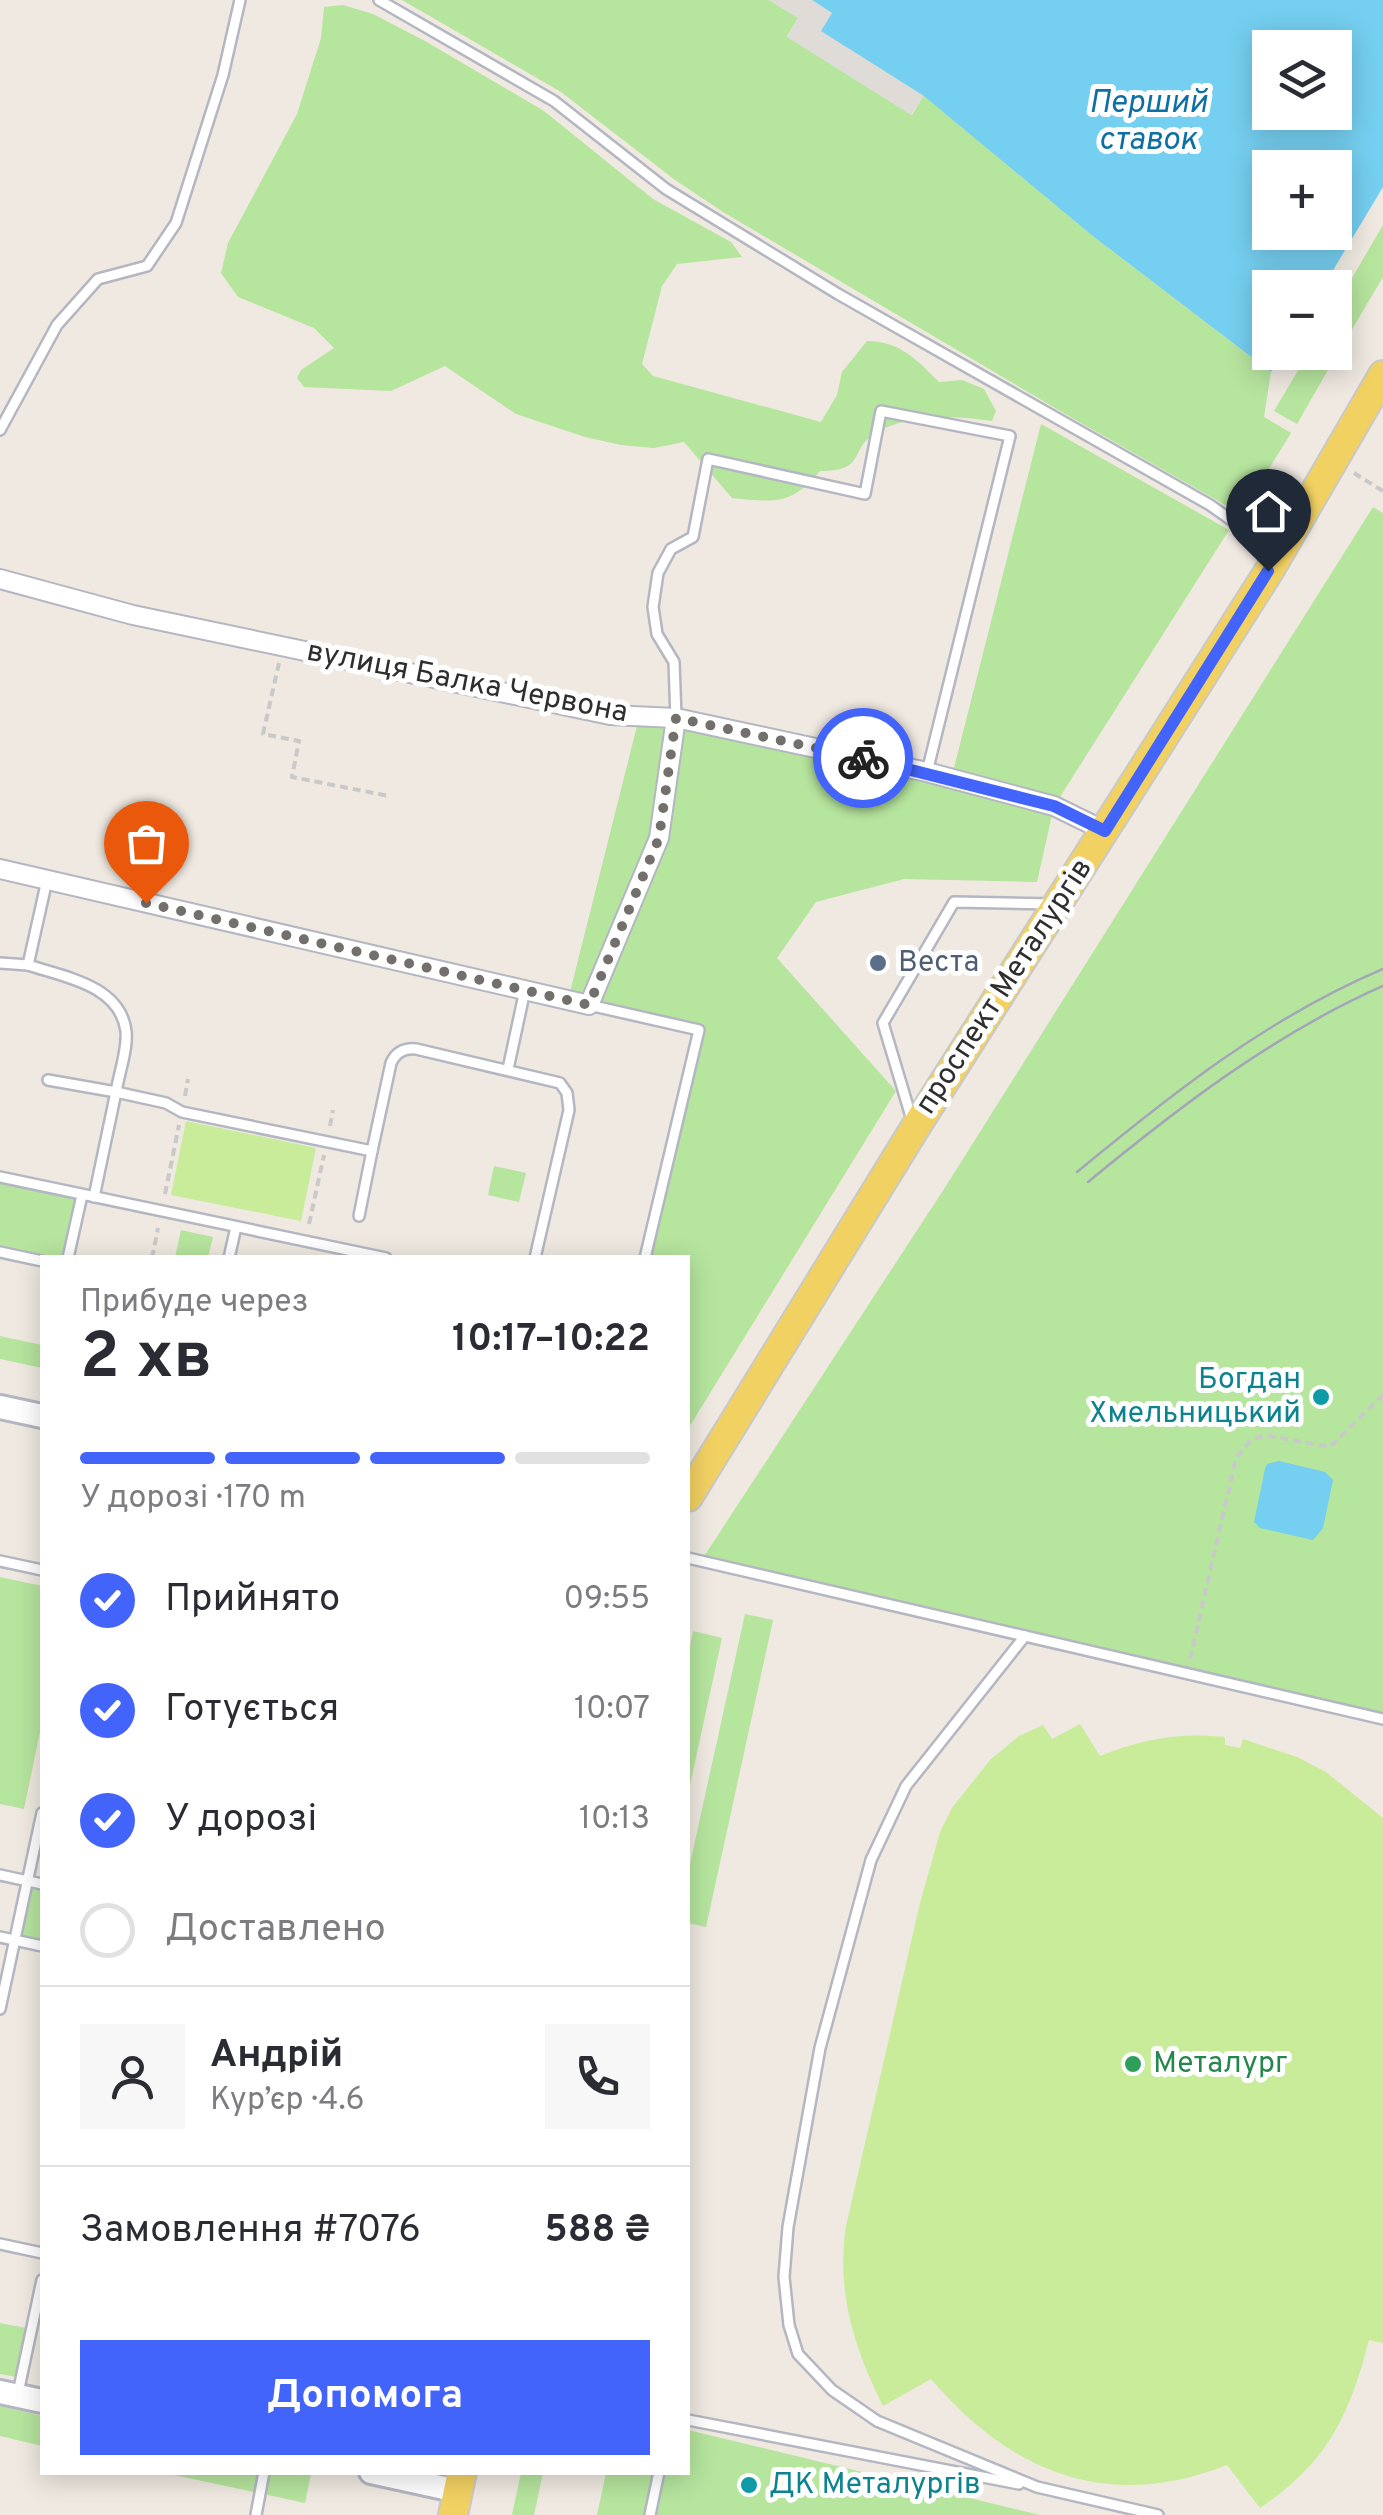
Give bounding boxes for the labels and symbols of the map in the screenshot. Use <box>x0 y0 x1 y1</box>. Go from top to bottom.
water label: Перший ставок <box>1089 84 1209 161</box>
pin <box>1226 469 1311 572</box>
street label: вулиця Балка Червона <box>303 634 631 732</box>
courier <box>813 708 913 808</box>
pin <box>104 801 189 904</box>
street label: проспект Металургів <box>908 852 1102 1122</box>
place label: Веста <box>898 945 979 982</box>
marker: Веста <box>867 952 889 974</box>
place label: Богдан Хмельницький <box>1089 1362 1301 1433</box>
marker: Богдан Хмельницький <box>1310 1386 1332 1408</box>
place label: Металург <box>1153 2046 1288 2083</box>
marker: Металург <box>1122 2053 1144 2075</box>
place label: ДК Металургів <box>769 2467 981 2504</box>
marker: ДК Металургів <box>738 2474 760 2496</box>

